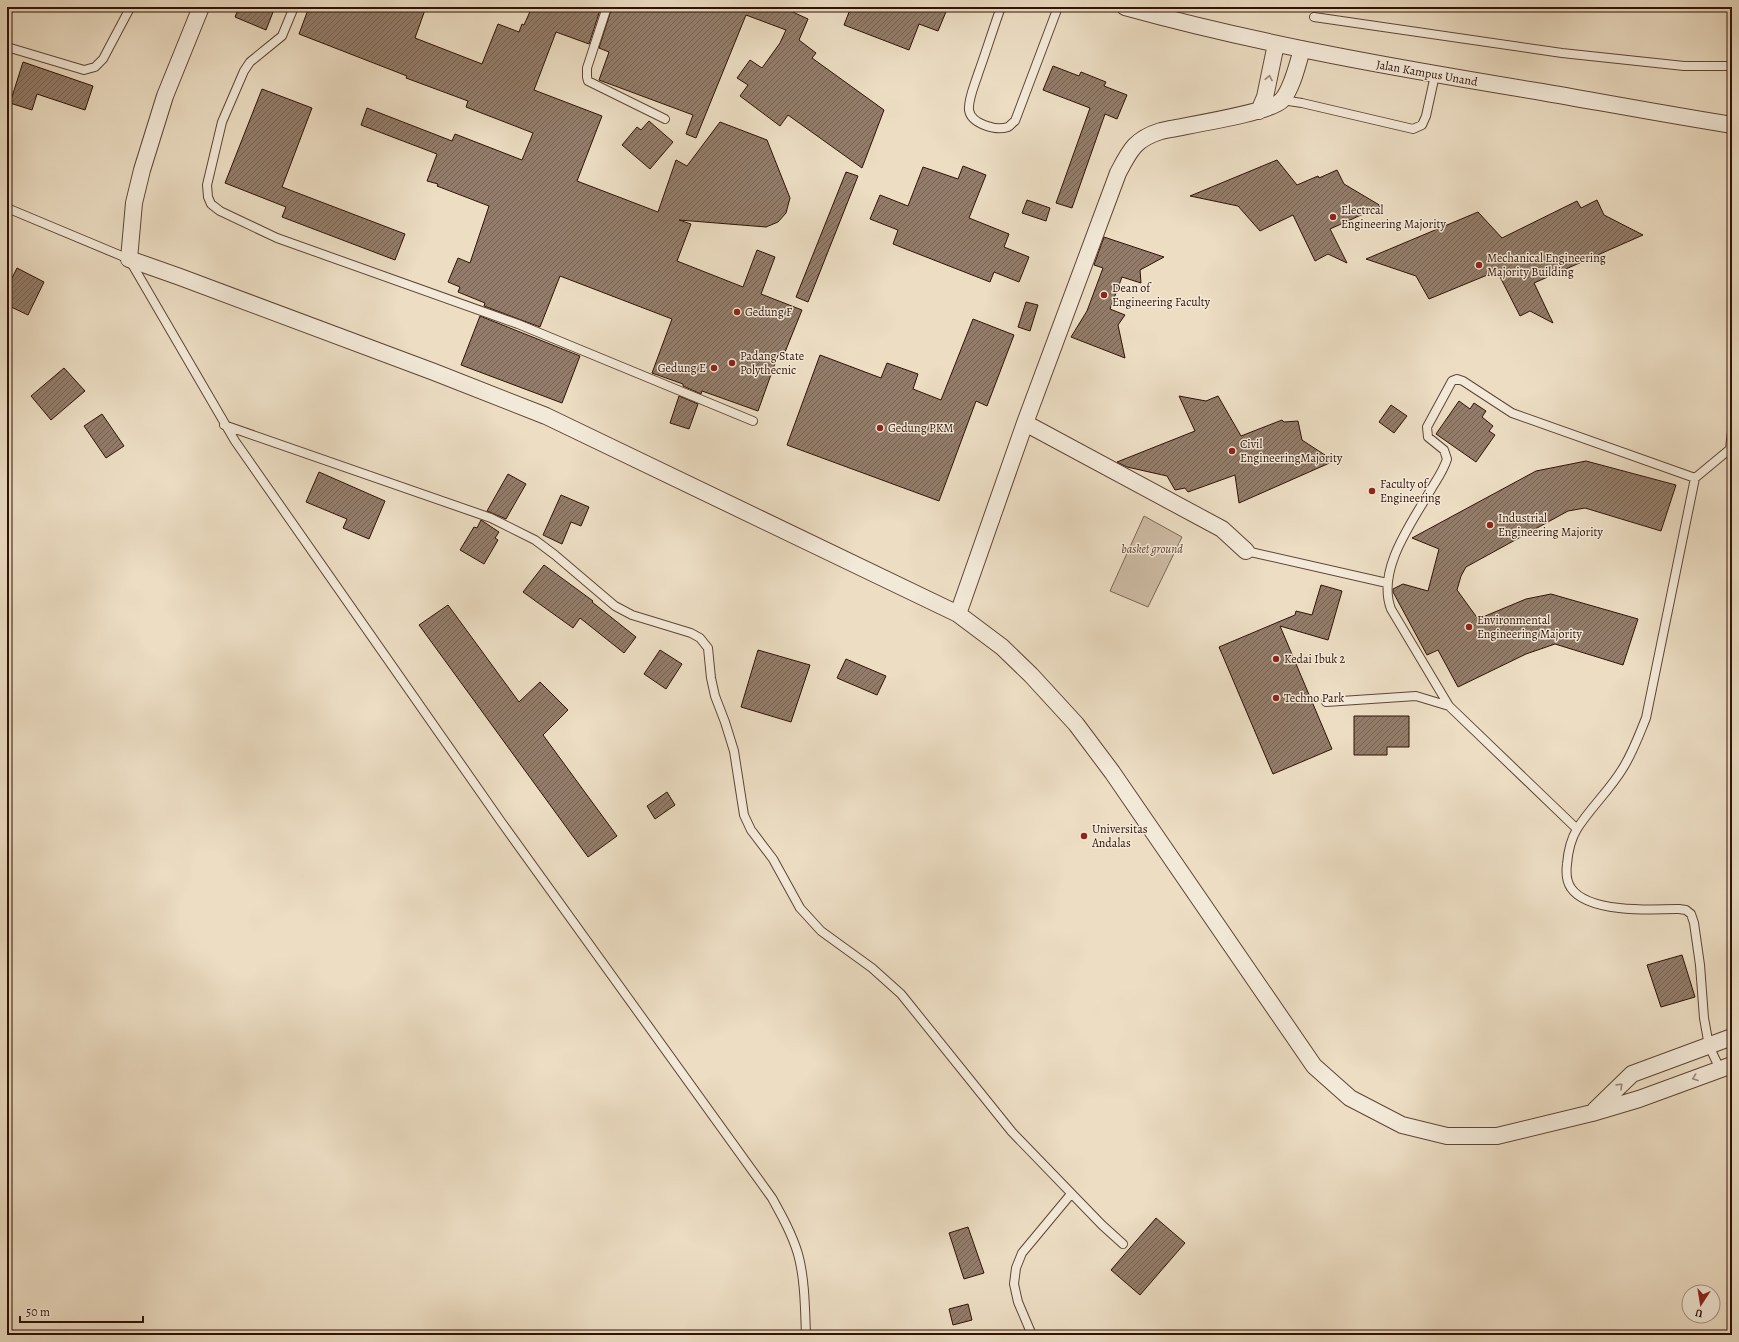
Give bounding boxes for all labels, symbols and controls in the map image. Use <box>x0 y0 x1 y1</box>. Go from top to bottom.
street label: Jalan Kampus Unand <box>1375 56 1480 90</box>
one-way arrow <box>1264 75 1273 81</box>
place label: Electrcal Engineering Majority <box>1341 202 1447 232</box>
marker: Electrcal Engineering Majority <box>1328 212 1338 222</box>
place label: Mechanical Engineering Majority Building <box>1487 250 1606 280</box>
marker: Mechanical Engineering Majority Building <box>1474 260 1484 270</box>
place label: Dean of Engineering Faculty <box>1112 280 1211 310</box>
marker: Dean of Engineering Faculty <box>1099 290 1109 300</box>
place label: Gedung F <box>745 304 792 320</box>
marker: Gedung F <box>732 307 742 317</box>
place label: Padang State Polythecnic <box>740 348 804 378</box>
marker: Padang State Polythecnic <box>727 358 737 368</box>
place label: Gedung E <box>658 360 706 376</box>
marker: Gedung E <box>709 363 719 373</box>
place label: Gedung PKM <box>888 420 953 436</box>
marker: Gedung PKM <box>875 423 885 433</box>
place label: Civil EngineeringMajority <box>1240 436 1343 466</box>
marker: Civil EngineeringMajority <box>1227 446 1237 456</box>
place label: Faculty of Engineering <box>1380 476 1441 506</box>
marker: Faculty of Engineering <box>1367 486 1377 496</box>
place label: Industrial Engineering Majority <box>1498 510 1604 540</box>
marker: Industrial Engineering Majority <box>1485 520 1495 530</box>
park label: basket ground <box>1121 541 1183 557</box>
place label: Environmental Engineering Majority <box>1477 612 1583 642</box>
marker: Environmental Engineering Majority <box>1464 622 1474 632</box>
place label: Kedai Ibuk 2 <box>1284 651 1346 667</box>
marker: Kedai Ibuk 2 <box>1271 654 1281 664</box>
place label: Techno Park <box>1284 690 1344 706</box>
marker: Techno Park <box>1271 693 1281 703</box>
place label: Universitas Andalas <box>1091 821 1148 851</box>
marker: Universitas Andalas <box>1079 831 1089 841</box>
one-way arrow <box>1692 1073 1699 1081</box>
one-way arrow <box>1615 1083 1623 1090</box>
north arrow <box>1681 1284 1721 1324</box>
scale bar <box>20 1298 143 1324</box>
text: 50 m <box>26 1304 50 1320</box>
text: U <box>1693 1305 1704 1321</box>

